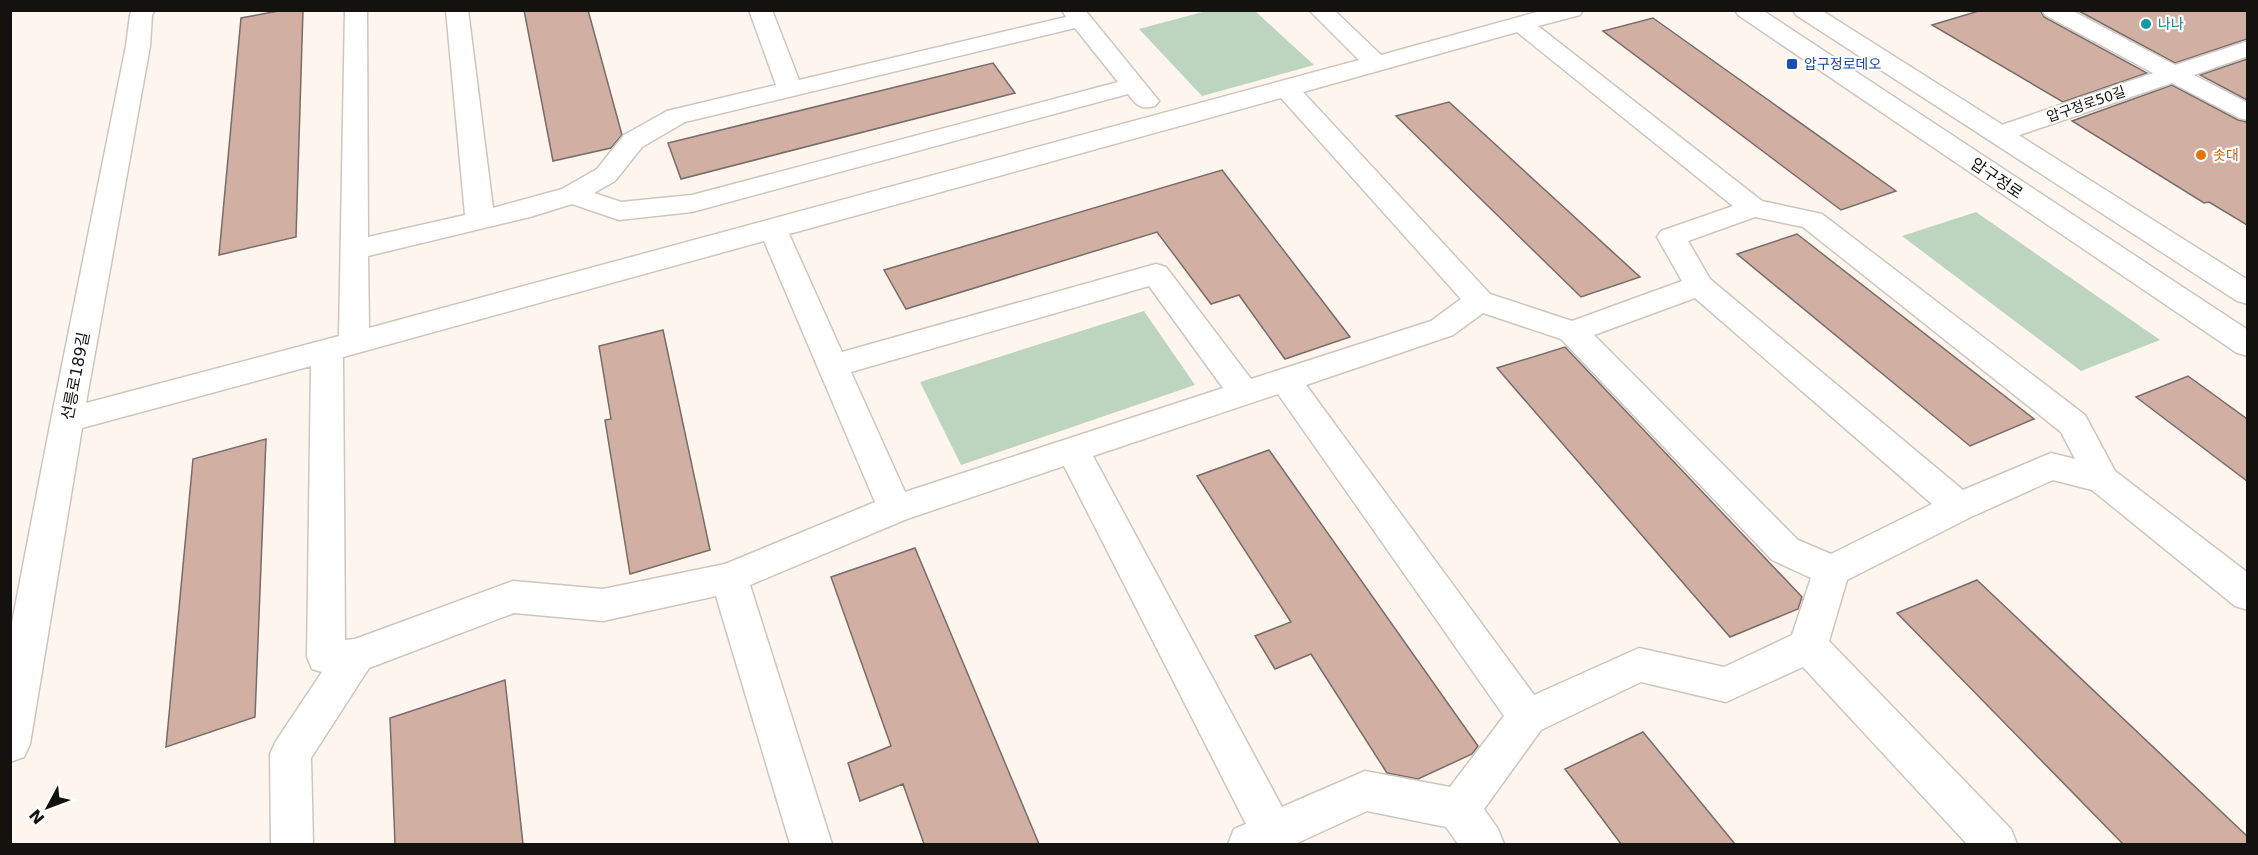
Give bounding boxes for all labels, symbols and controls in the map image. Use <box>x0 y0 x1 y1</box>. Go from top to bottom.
place label: 나나 <box>2158 16 2184 32</box>
marker: 나나 <box>2139 17 2153 31</box>
place label: 압구정로데오 <box>1804 56 1881 72</box>
marker: 압구정로데오 <box>1785 57 1799 71</box>
street label: 압구정로50길 <box>2045 83 2127 125</box>
place label: 솟대 <box>2213 147 2239 163</box>
marker: 솟대 <box>2194 148 2208 162</box>
street label: 압구정로 <box>1967 154 2027 203</box>
street label: 선릉로189길 <box>58 330 93 422</box>
north arrow <box>18 777 78 837</box>
text: N <box>25 805 49 828</box>

